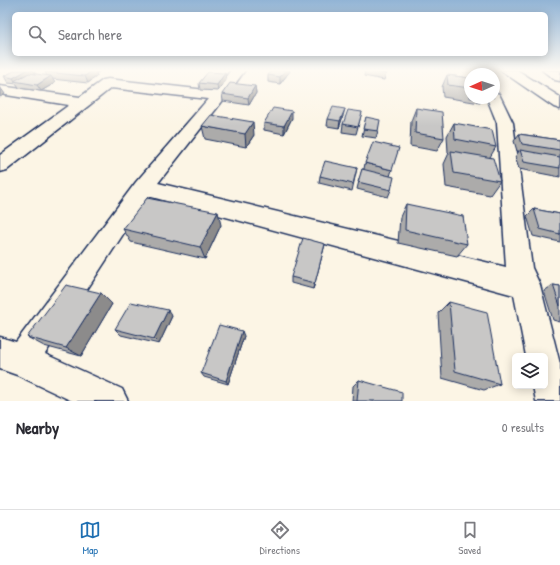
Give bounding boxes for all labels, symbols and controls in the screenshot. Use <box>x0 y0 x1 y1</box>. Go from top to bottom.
search box <box>12 12 548 56</box>
icon: search <box>26 23 48 45</box>
text: Search here <box>58 24 122 45</box>
north arrow <box>464 68 500 104</box>
map controls <box>512 353 548 389</box>
button: layers <box>512 353 548 389</box>
text: Nearby <box>16 416 59 439</box>
text: 0 results <box>502 418 544 436</box>
tab: Map <box>79 519 101 557</box>
tab: Directions <box>260 519 300 557</box>
tab: Saved <box>458 519 481 557</box>

